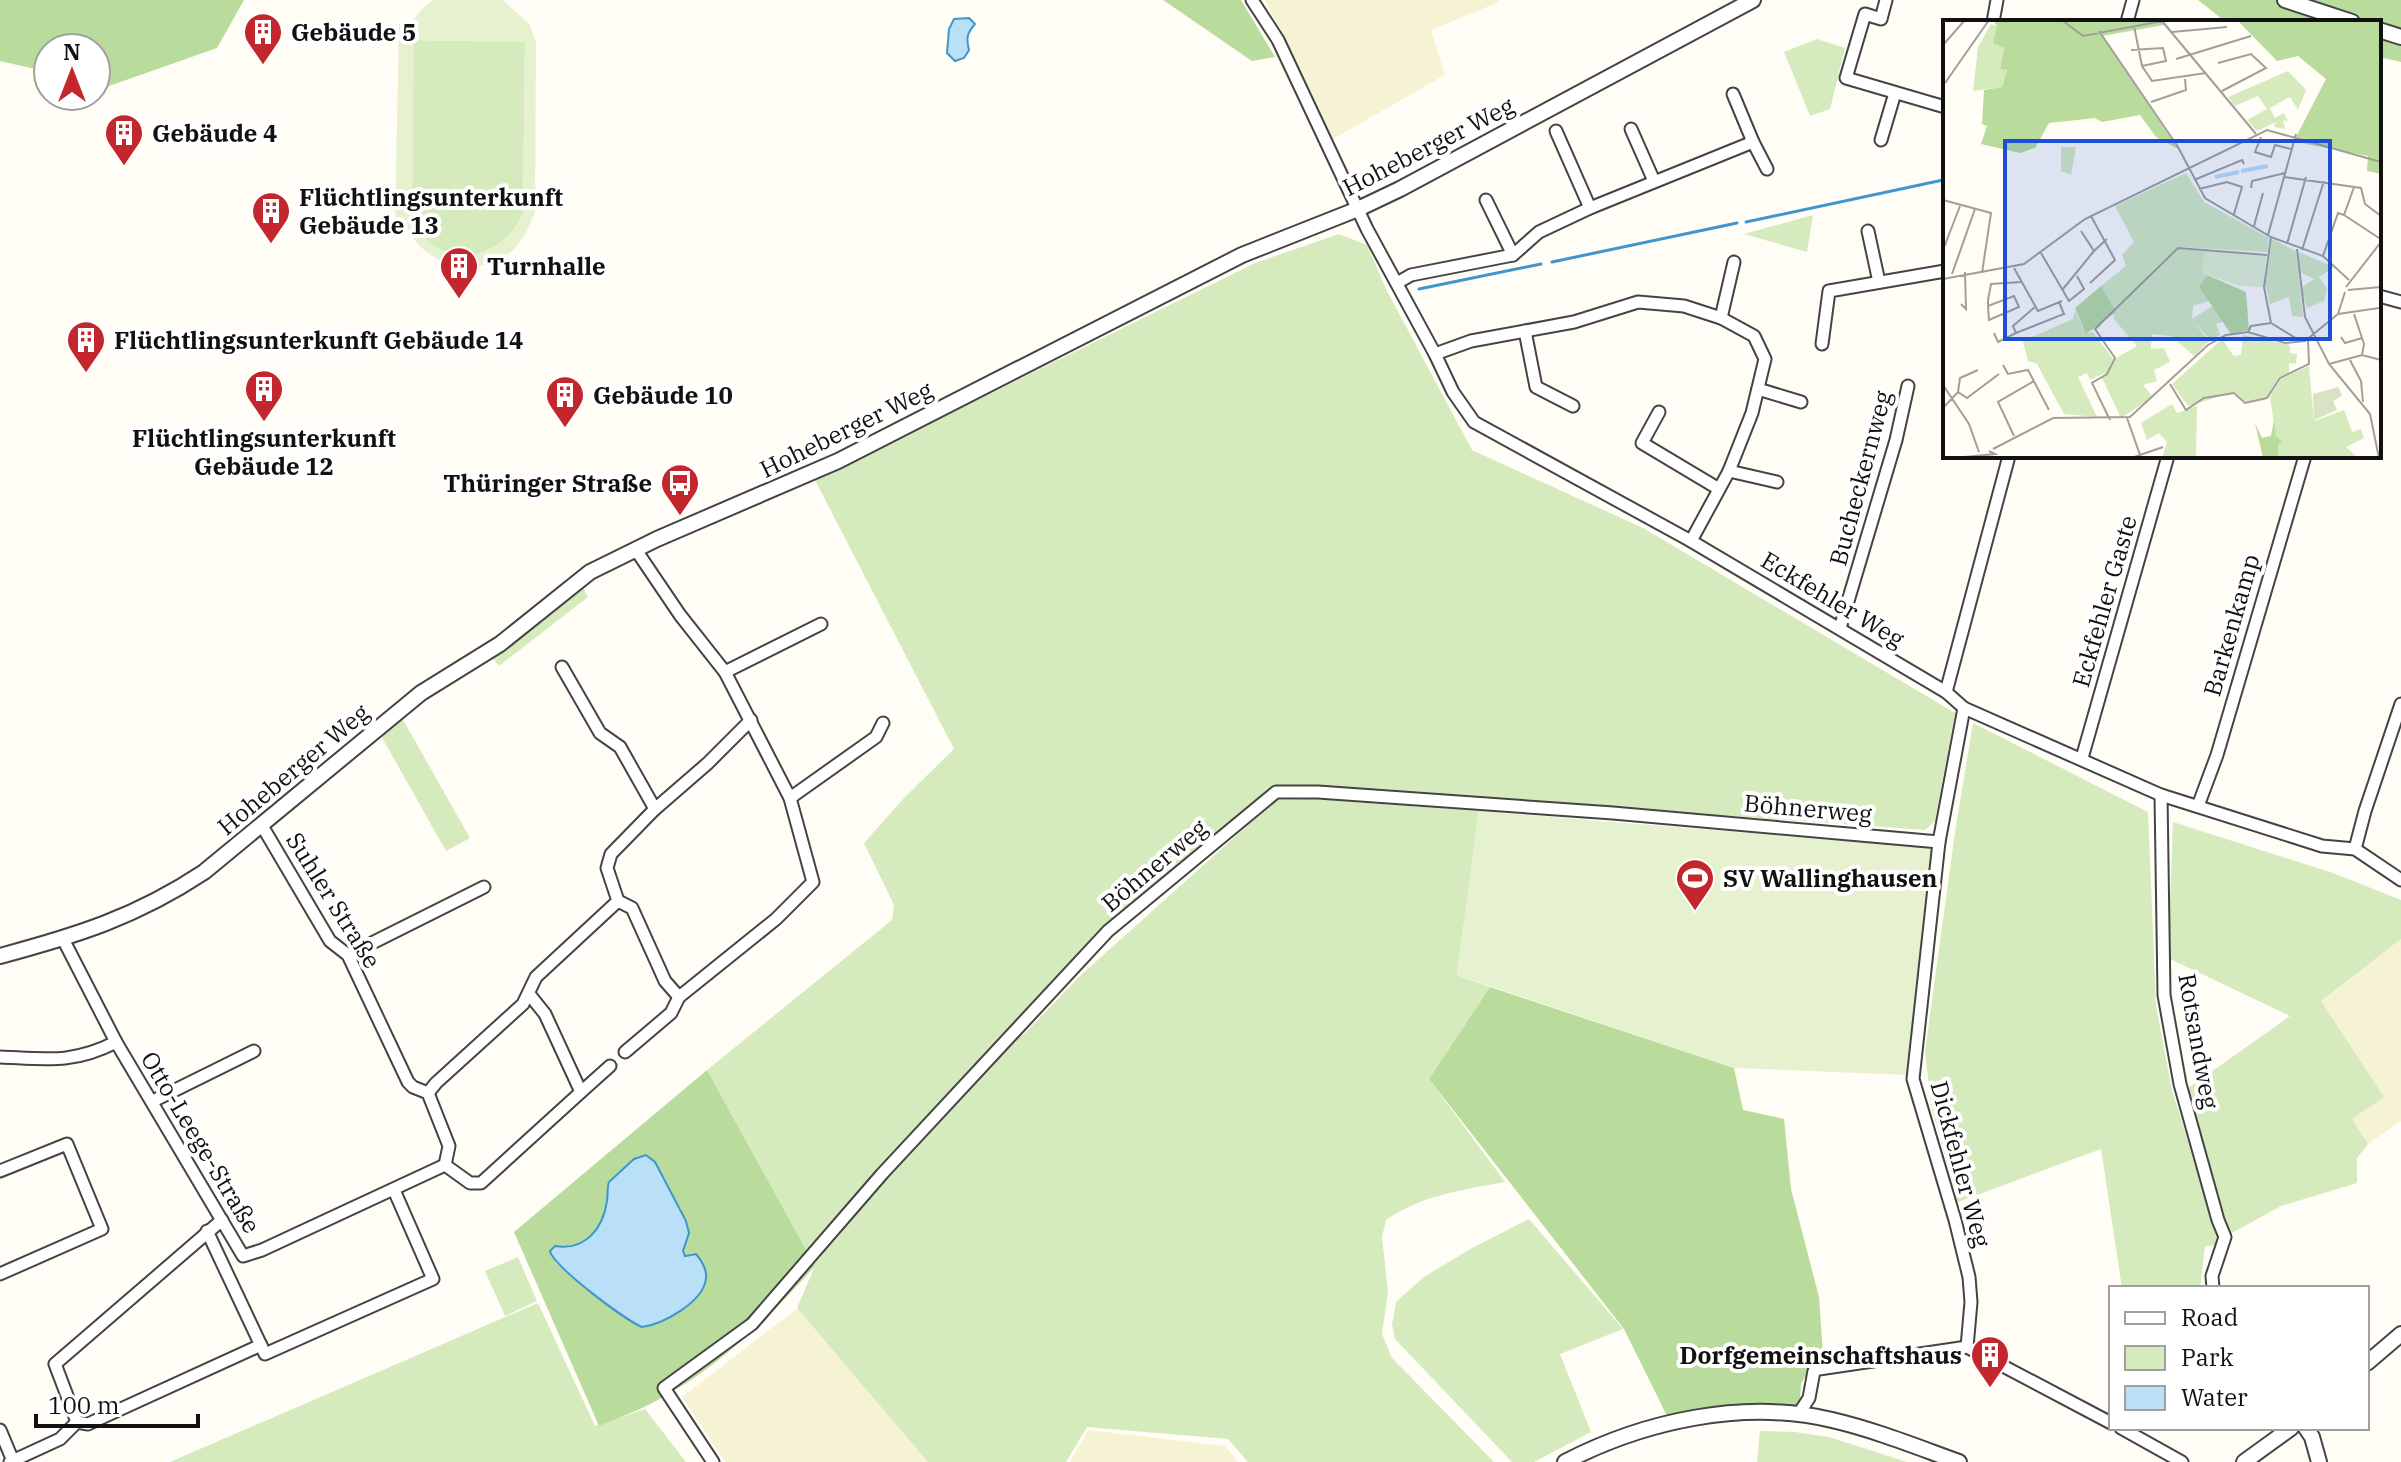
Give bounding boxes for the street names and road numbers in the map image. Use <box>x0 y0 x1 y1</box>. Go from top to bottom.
street label: Hoheberger Weg <box>1337 89 1519 203</box>
street label: Hoheberger Weg <box>754 373 938 485</box>
street label: Bucheckernweg <box>1821 387 1899 569</box>
street label: Eckfehler Gaste <box>2064 511 2144 691</box>
street label: Eckfehler Weg <box>1755 544 1911 654</box>
street label: Barkenkamp <box>2195 550 2267 700</box>
street label: Hoheberger Weg <box>211 696 375 842</box>
street label: Böhnerweg <box>1743 786 1873 830</box>
street label: Böhnerweg <box>1094 811 1214 919</box>
street label: Suhler Straße <box>279 826 389 974</box>
street label: Rotsandweg <box>2171 971 2227 1111</box>
street label: Otto-Leege-Straße <box>134 1045 268 1239</box>
street label: Dickfehler Weg <box>1923 1077 1999 1251</box>

